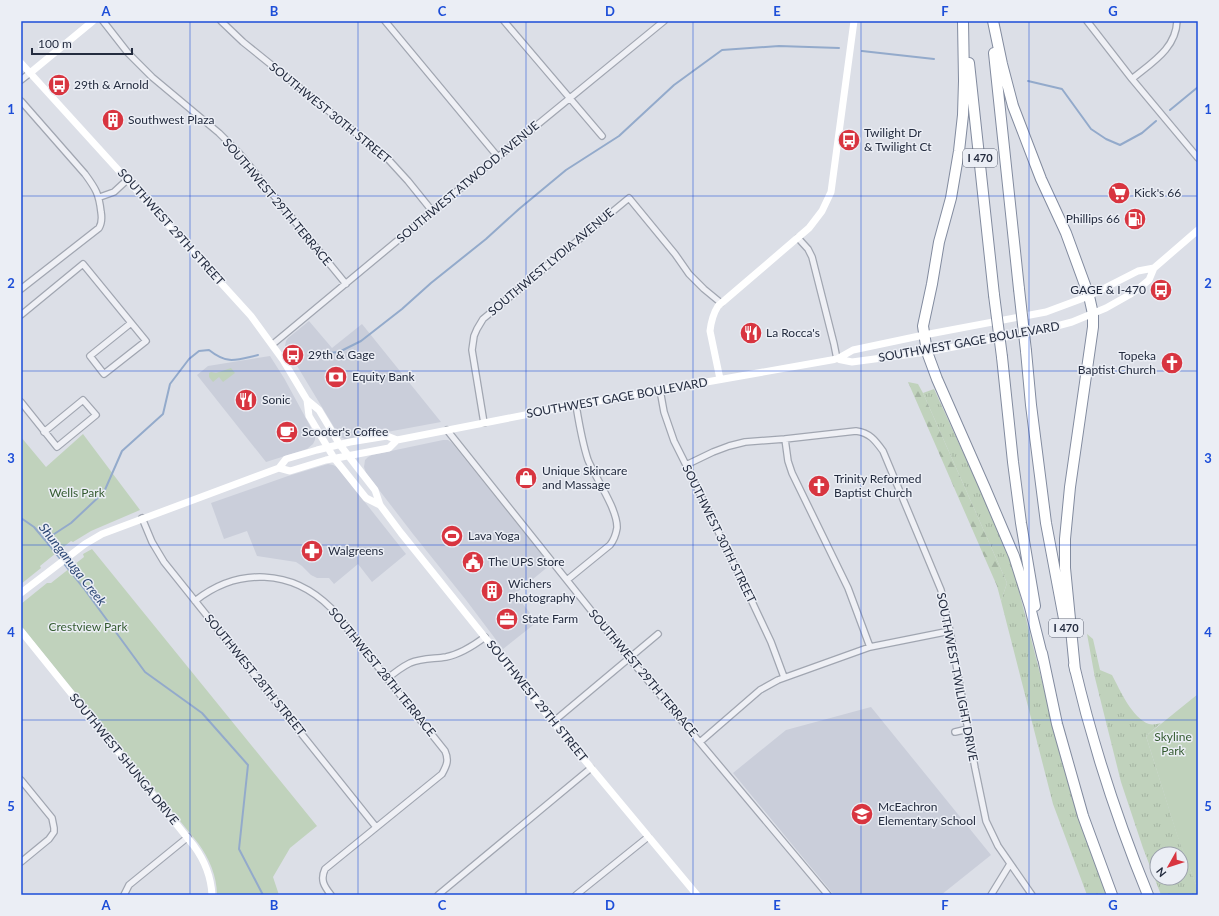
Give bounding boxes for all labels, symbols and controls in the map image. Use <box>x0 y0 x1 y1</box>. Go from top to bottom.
text: A <box>100 3 111 19</box>
text: B <box>270 3 279 19</box>
text: C <box>438 3 447 19</box>
text: D <box>605 3 615 19</box>
text: E <box>773 3 781 19</box>
text: F <box>941 3 949 19</box>
text: G <box>1108 3 1118 19</box>
scale bar <box>32 30 132 56</box>
text: 100 m <box>38 36 72 51</box>
street label: SOUTHWEST 30TH STREET <box>266 59 394 166</box>
bus stop icon: 29th & Arnold <box>46 72 72 98</box>
place label: 29th & Arnold <box>74 77 149 92</box>
text: 1 <box>7 101 15 117</box>
text: 1 <box>1204 101 1212 117</box>
building icon: Southwest Plaza <box>100 107 126 133</box>
place label: Southwest Plaza <box>128 112 215 127</box>
street label: SOUTHWEST ATWOOD AVENUE <box>393 117 542 246</box>
place label: Twilight Dr & Twilight Ct <box>864 125 932 154</box>
bus stop icon: Twilight Dr & Twilight Ct <box>836 127 862 153</box>
street label: SOUTHWEST 29TH TERRACE <box>220 135 335 268</box>
road number: I 470 <box>963 149 997 167</box>
street label: SOUTHWEST 29TH STREET <box>115 165 228 288</box>
supermarket icon: Kick's 66 <box>1106 180 1132 206</box>
place label: Kick's 66 <box>1134 185 1181 200</box>
street label: SOUTHWEST LYDIA AVENUE <box>485 205 617 319</box>
fuel station icon: Phillips 66 <box>1122 206 1148 232</box>
place label: Phillips 66 <box>1066 211 1120 226</box>
text: 2 <box>7 275 15 291</box>
text: 2 <box>1204 275 1212 291</box>
bus stop icon: GAGE & I-470 <box>1148 277 1174 303</box>
place label: GAGE & I-470 <box>1070 282 1146 297</box>
street label: SOUTHWEST GAGE BOULEVARD <box>877 318 1061 365</box>
restaurant icon: La Rocca's <box>738 320 764 346</box>
place label: La Rocca's <box>766 325 820 340</box>
bus stop icon: 29th & Gage <box>280 342 306 368</box>
place label: 29th & Gage <box>308 347 375 362</box>
place label: Topeka Baptist Church <box>1078 348 1156 377</box>
church icon: Topeka Baptist Church <box>1159 350 1185 376</box>
bank icon: Equity Bank <box>323 364 349 390</box>
place label: Equity Bank <box>352 369 416 384</box>
street label: SOUTHWEST GAGE BOULEVARD <box>525 374 709 421</box>
restaurant icon: Sonic <box>233 387 259 413</box>
place label: Sonic <box>262 392 291 407</box>
cafe icon: Scooter's Coffee <box>274 419 300 445</box>
place label: Scooter's Coffee <box>302 424 388 439</box>
text: 3 <box>7 450 15 466</box>
text: 3 <box>1204 450 1212 466</box>
street label: SOUTHWEST 30TH STREET <box>679 462 760 605</box>
place label: Unique Skincare and Massage <box>542 463 627 492</box>
shop icon: Unique Skincare and Massage <box>513 465 539 491</box>
place label: Trinity Reformed Baptist Church <box>834 471 921 500</box>
church icon: Trinity Reformed Baptist Church <box>806 473 832 499</box>
park label: Wells Park <box>49 485 106 500</box>
water label: Shunganuga Creek <box>36 520 111 609</box>
sports icon: Lava Yoga <box>439 523 465 549</box>
place label: Lava Yoga <box>468 528 520 543</box>
pharmacy icon: Walgreens <box>299 538 325 564</box>
place label: Walgreens <box>328 543 383 558</box>
public building icon: The UPS Store <box>460 549 486 575</box>
place label: The UPS Store <box>488 554 564 569</box>
place label: Wichers Photography <box>508 576 576 605</box>
building icon: Wichers Photography <box>479 578 505 604</box>
street label: SOUTHWEST TWILIGHT DRIVE <box>934 591 981 763</box>
street label: SOUTHWEST 28TH TERRACE <box>326 604 439 739</box>
office icon: State Farm <box>494 606 520 632</box>
street label: SOUTHWEST 29TH TERRACE <box>586 606 701 739</box>
street label: SOUTHWEST 28TH STREET <box>202 611 309 739</box>
place label: State Farm <box>522 611 578 626</box>
park label: Crestview Park <box>49 619 128 634</box>
road number: I 470 <box>1049 619 1083 637</box>
text: 4 <box>7 624 15 640</box>
text: 4 <box>1204 624 1212 640</box>
street label: SOUTHWEST 29TH STREET <box>484 637 591 765</box>
street label: SOUTHWEST SHUNGA DRIVE <box>67 690 182 828</box>
park label: Skyline Park <box>1154 729 1192 758</box>
text: 5 <box>7 798 15 814</box>
text: 5 <box>1204 798 1212 814</box>
place label: McEachron Elementary School <box>878 799 976 828</box>
school or university icon: McEachron Elementary School <box>849 801 875 827</box>
north arrow <box>1149 846 1189 886</box>
text: N <box>1153 865 1169 880</box>
text: A <box>100 897 111 913</box>
text: B <box>270 897 279 913</box>
text: C <box>438 897 447 913</box>
text: D <box>605 897 615 913</box>
text: E <box>773 897 781 913</box>
text: F <box>941 897 949 913</box>
text: G <box>1108 897 1118 913</box>

